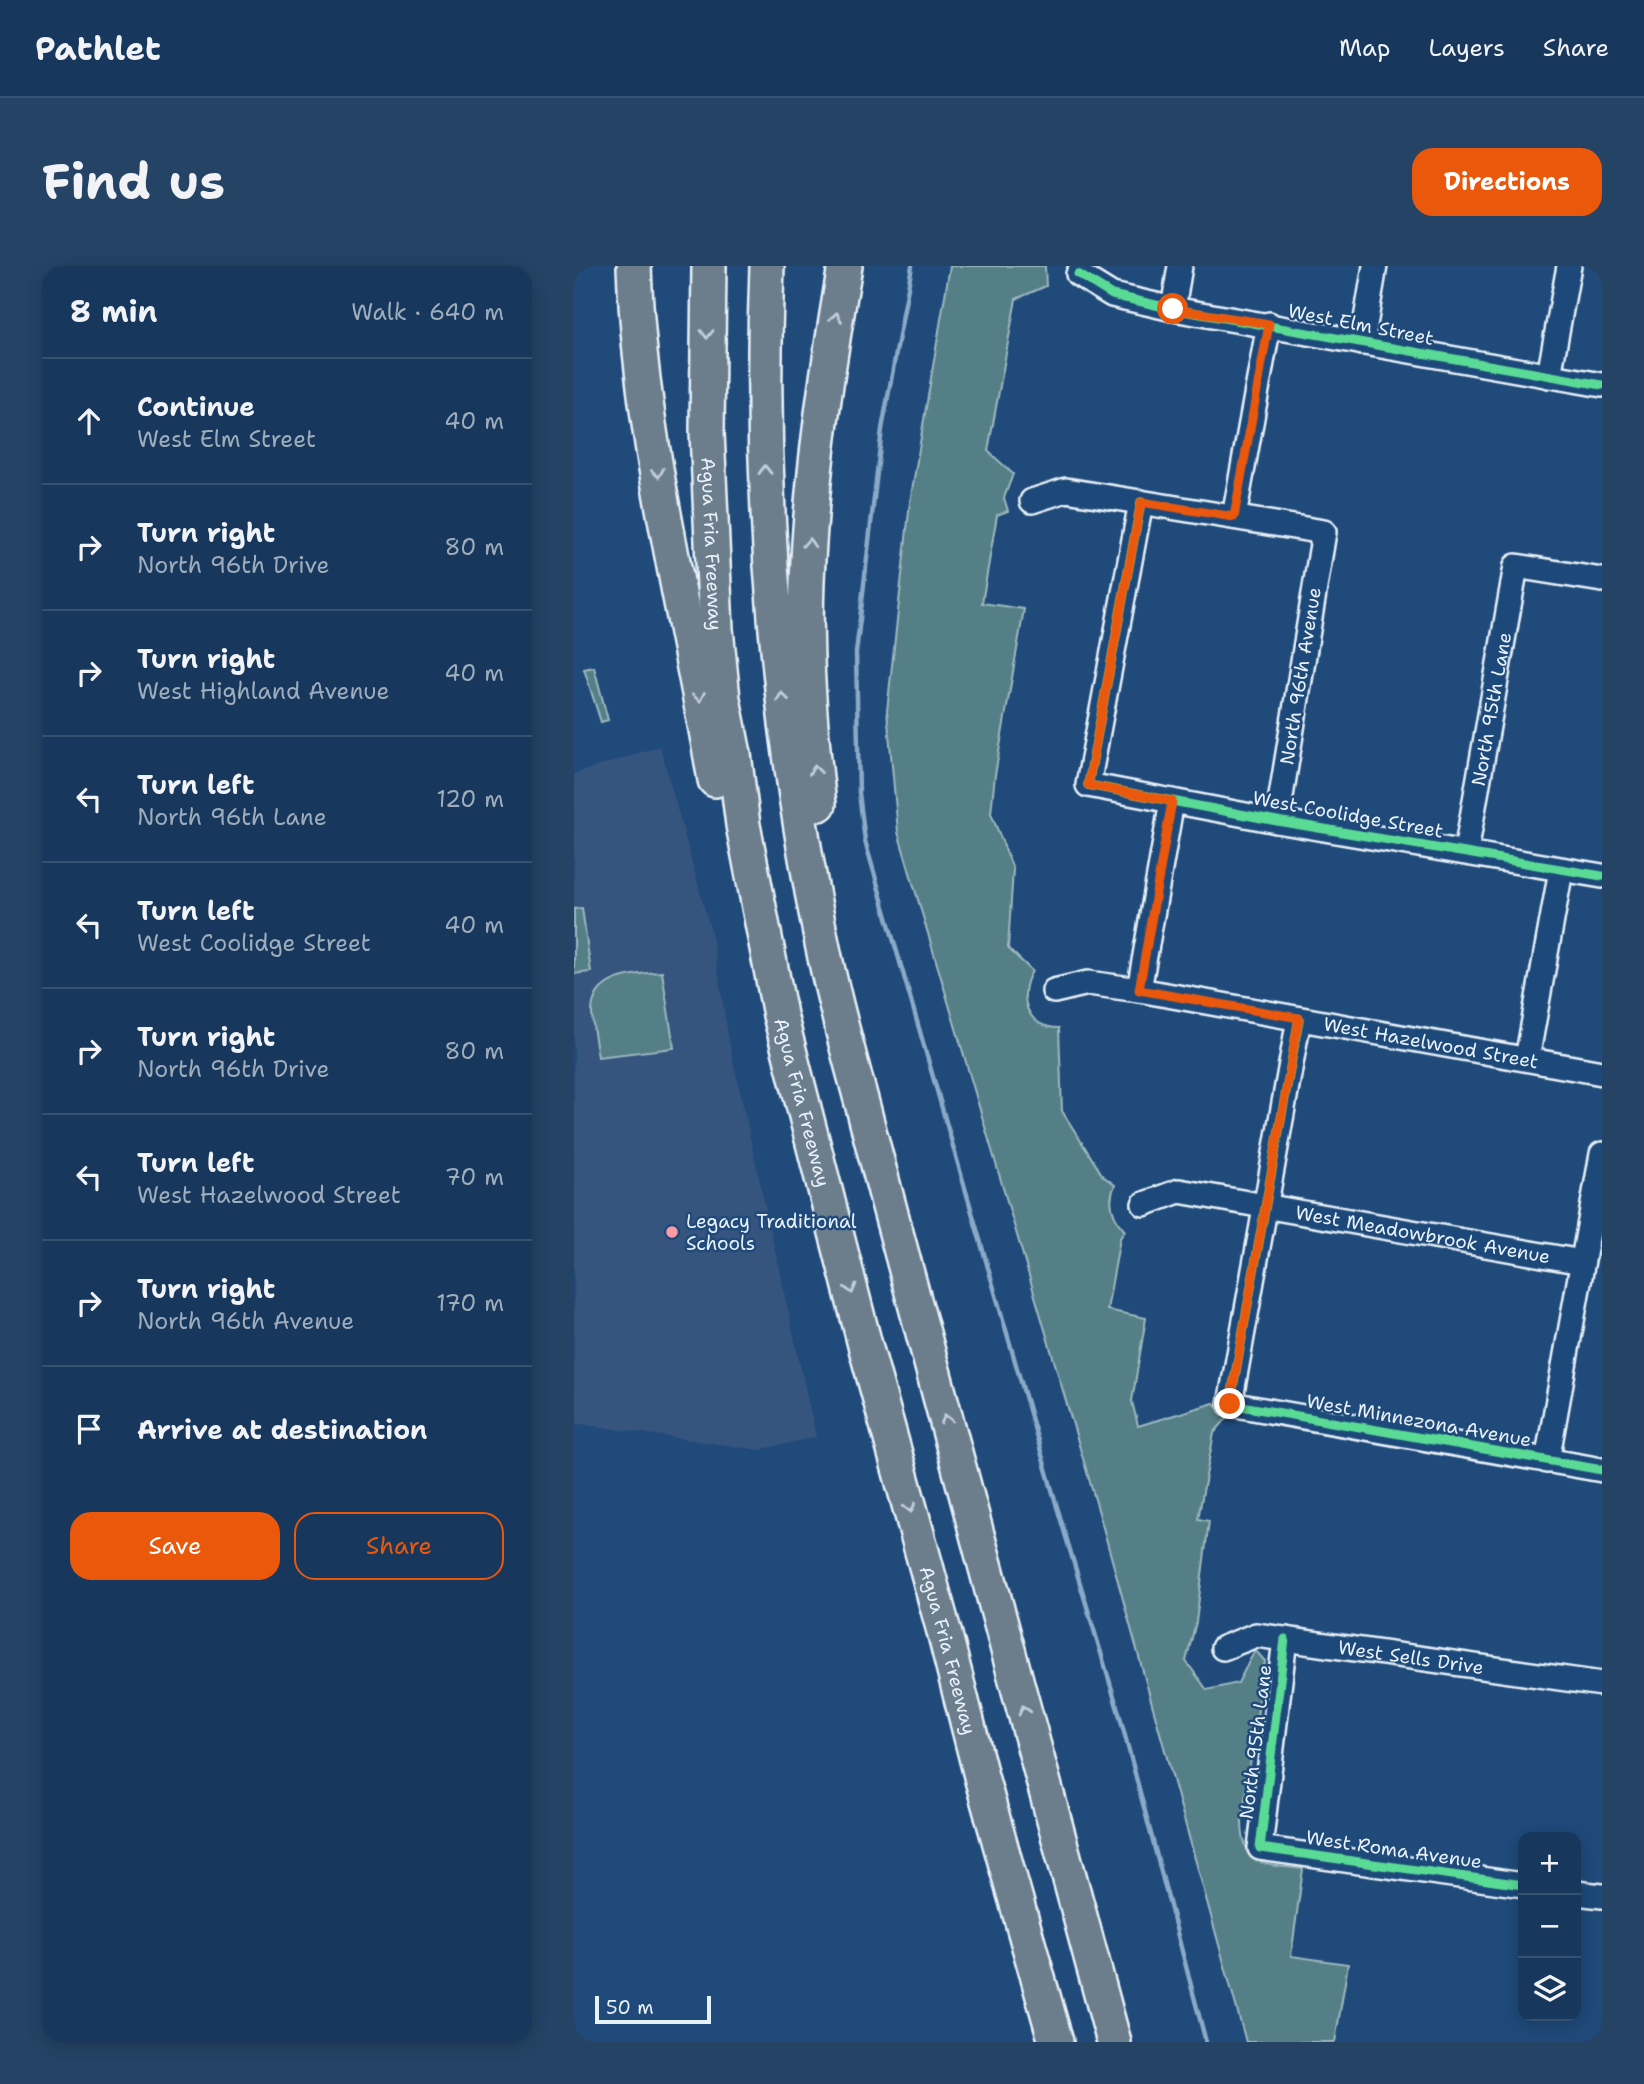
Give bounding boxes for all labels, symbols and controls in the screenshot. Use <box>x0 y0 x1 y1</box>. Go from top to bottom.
text: Pathlet <box>35 26 161 71</box>
text: Map <box>1339 32 1390 64</box>
text: Layers <box>1428 32 1505 64</box>
text: Share <box>1543 32 1609 64</box>
button: Directions <box>1412 148 1602 216</box>
text: Find us <box>42 149 225 215</box>
text: 8 min <box>70 291 157 332</box>
route start <box>1157 293 1188 324</box>
text: Walk · 640 m <box>351 297 504 327</box>
street label: West Elm Street <box>1286 298 1436 351</box>
one-way arrow <box>828 311 843 323</box>
one-way arrow <box>699 329 715 340</box>
text: Continue <box>137 389 255 424</box>
icon: ahead <box>70 402 108 440</box>
text: 40 m <box>444 406 504 436</box>
text: West Elm Street <box>137 424 316 454</box>
street label: Agua Fria Freeway <box>695 457 728 631</box>
one-way arrow <box>758 465 773 476</box>
one-way arrow <box>650 467 665 479</box>
text: Turn right <box>137 515 275 550</box>
icon: right <box>70 528 108 566</box>
text: 80 m <box>445 532 504 562</box>
one-way arrow <box>802 537 817 548</box>
text: North 96th Drive <box>137 550 330 580</box>
street label: North 96th Avenue <box>1274 586 1327 767</box>
street label: North 95th Lane <box>1466 630 1517 788</box>
text: Turn right <box>137 641 275 676</box>
icon: right <box>70 654 108 692</box>
text: 40 m <box>444 658 504 688</box>
text: West Highland Avenue <box>137 676 389 706</box>
one-way arrow <box>691 691 706 703</box>
one-way arrow <box>775 691 790 703</box>
one-way arrow <box>807 764 822 776</box>
text: Turn left <box>137 767 254 802</box>
icon: left <box>70 780 108 818</box>
text: 120 m <box>436 784 504 814</box>
street label: West Coolidge Street <box>1251 785 1445 844</box>
text: North 96th Lane <box>137 802 327 832</box>
text: Turn left <box>137 893 254 928</box>
icon: left <box>70 906 108 944</box>
text: 40 m <box>444 910 504 940</box>
text: West Coolidge Street <box>137 928 371 958</box>
street label: West Hazelwood Street <box>1321 1011 1540 1074</box>
street label: Agua Fria Freeway <box>768 1015 836 1190</box>
text: Turn right <box>137 1019 275 1054</box>
icon: right <box>70 1032 108 1070</box>
text: 80 m <box>445 1036 504 1066</box>
text: North 96th Drive <box>137 1054 330 1084</box>
text: Turn left <box>137 1145 254 1180</box>
icon: left <box>70 1158 108 1196</box>
text: 70 m <box>445 1162 504 1192</box>
text: West Hazelwood Street <box>137 1180 401 1210</box>
street label: West Meadowbrook Avenue <box>1293 1200 1552 1269</box>
place label: Legacy Traditional Schools <box>686 1209 857 1256</box>
marker: Legacy Traditional Schools <box>664 1224 680 1240</box>
text: Turn right <box>137 1271 275 1306</box>
one-way arrow <box>843 1283 857 1295</box>
icon: right <box>70 1284 108 1322</box>
text: 170 m <box>436 1288 504 1318</box>
text: North 96th Avenue <box>137 1306 354 1336</box>
route end <box>1214 1388 1245 1419</box>
street label: West Minnezona Avenue <box>1304 1388 1533 1453</box>
icon: arrive <box>70 1410 108 1448</box>
text: Arrive at destination <box>137 1412 427 1447</box>
one-way arrow <box>940 1413 954 1425</box>
one-way arrow <box>902 1502 917 1514</box>
button: Save <box>70 1512 280 1580</box>
button: Share <box>294 1512 504 1580</box>
street label: Agua Fria Freeway <box>914 1563 982 1737</box>
street label: West Sells Drive <box>1337 1635 1485 1680</box>
street label: North 95th Lane <box>1234 1663 1277 1821</box>
one-way arrow <box>1018 1704 1033 1716</box>
street label: West Roma Avenue <box>1304 1825 1484 1874</box>
map controls <box>1518 1832 1581 2021</box>
button: + <box>1518 1832 1581 1895</box>
button: − <box>1518 1895 1581 1958</box>
button: layers <box>1518 1958 1581 2021</box>
scale bar <box>595 1993 710 2025</box>
text: 50 m <box>606 1995 654 2020</box>

